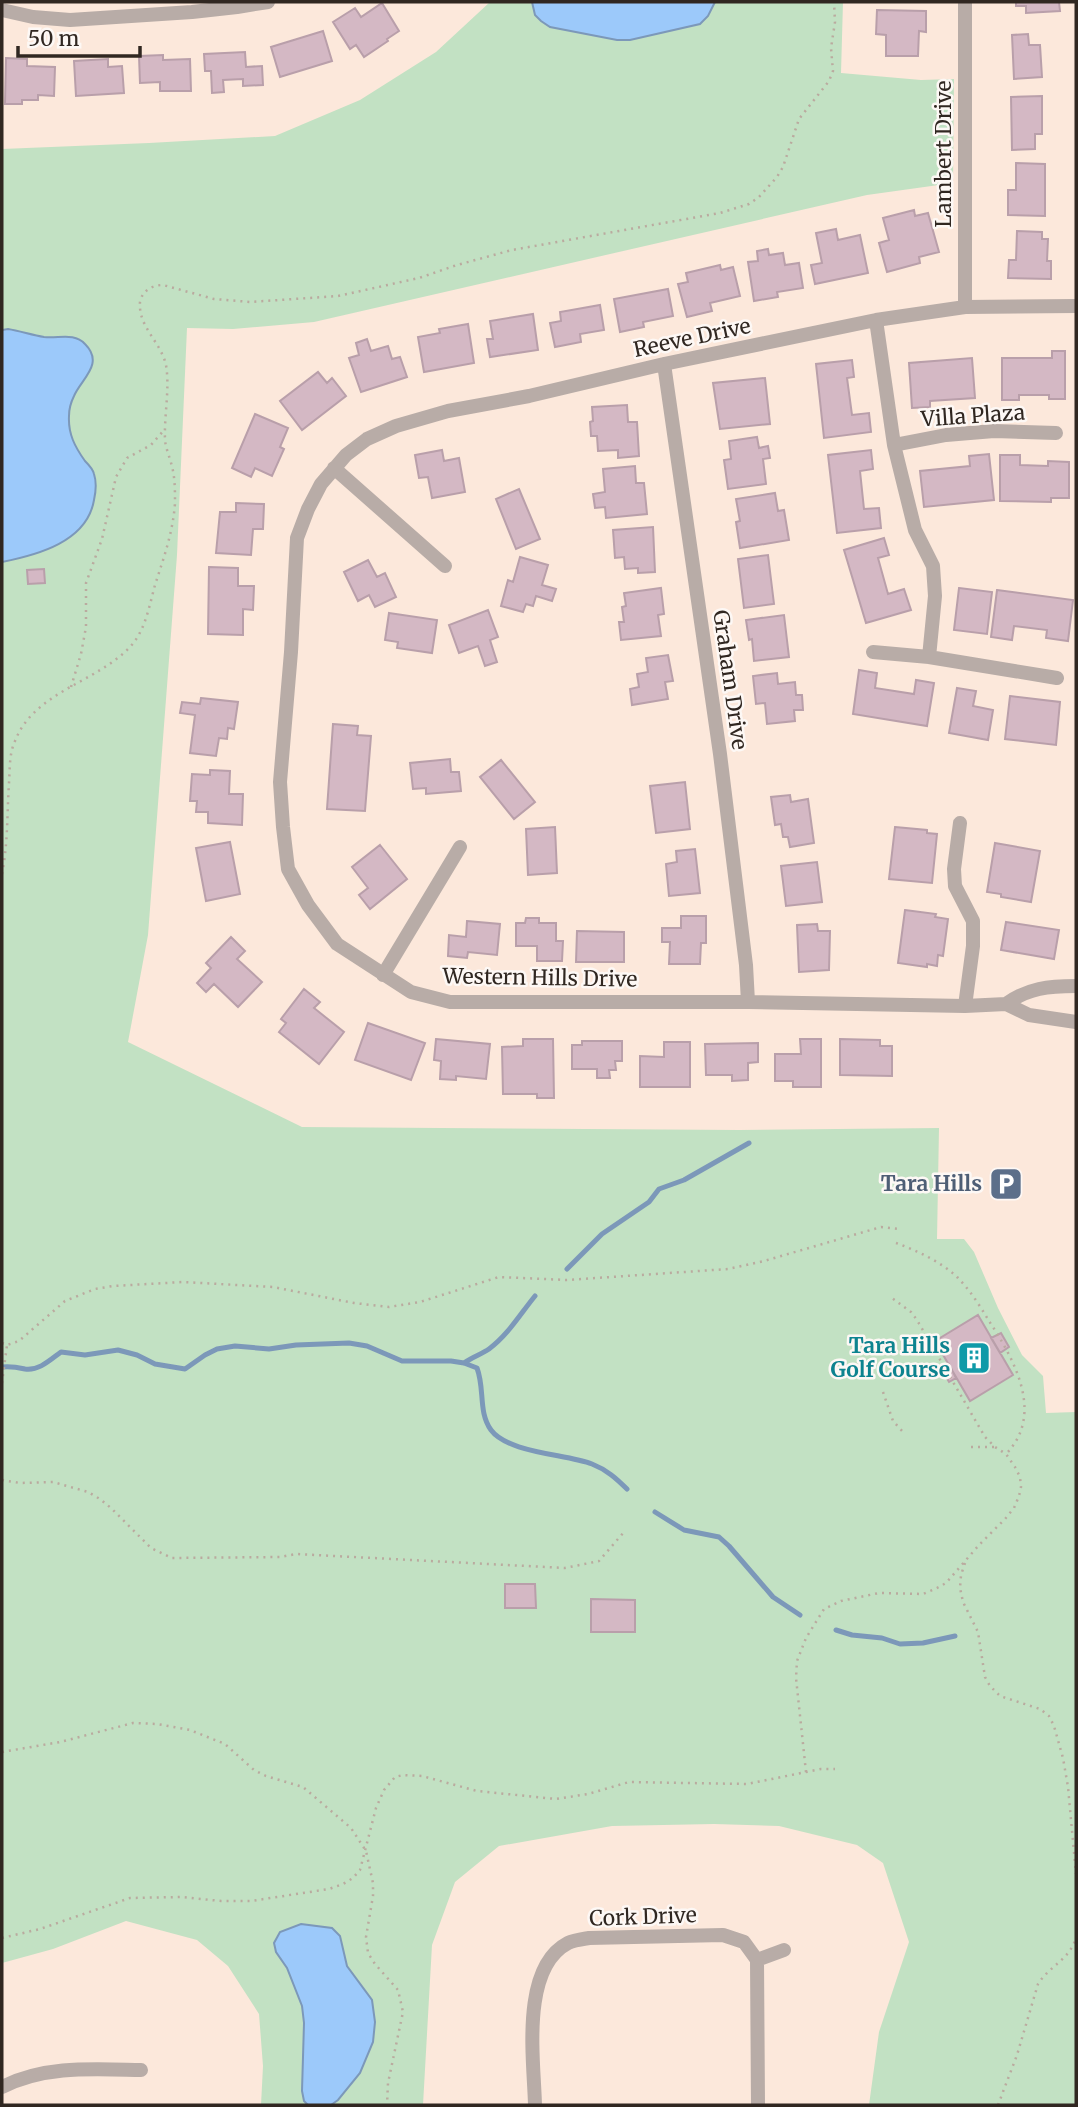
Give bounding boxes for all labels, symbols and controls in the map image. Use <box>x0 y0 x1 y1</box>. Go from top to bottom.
scale bar <box>18 14 140 58</box>
text: 50 m <box>28 25 79 52</box>
street label: Lambert Drive <box>930 81 957 227</box>
street label: Reeve Drive <box>631 312 753 363</box>
street label: Villa Plaza <box>919 398 1026 433</box>
street label: Graham Drive <box>707 608 754 752</box>
street label: Western Hills Drive <box>441 962 638 993</box>
parking icon: Tara Hills <box>987 1165 1025 1203</box>
place label: Tara Hills <box>881 1170 982 1197</box>
place label: Tara Hills Golf Course <box>831 1332 950 1383</box>
building icon: Tara Hills Golf Course <box>955 1339 993 1377</box>
street label: Cork Drive <box>589 1901 697 1932</box>

